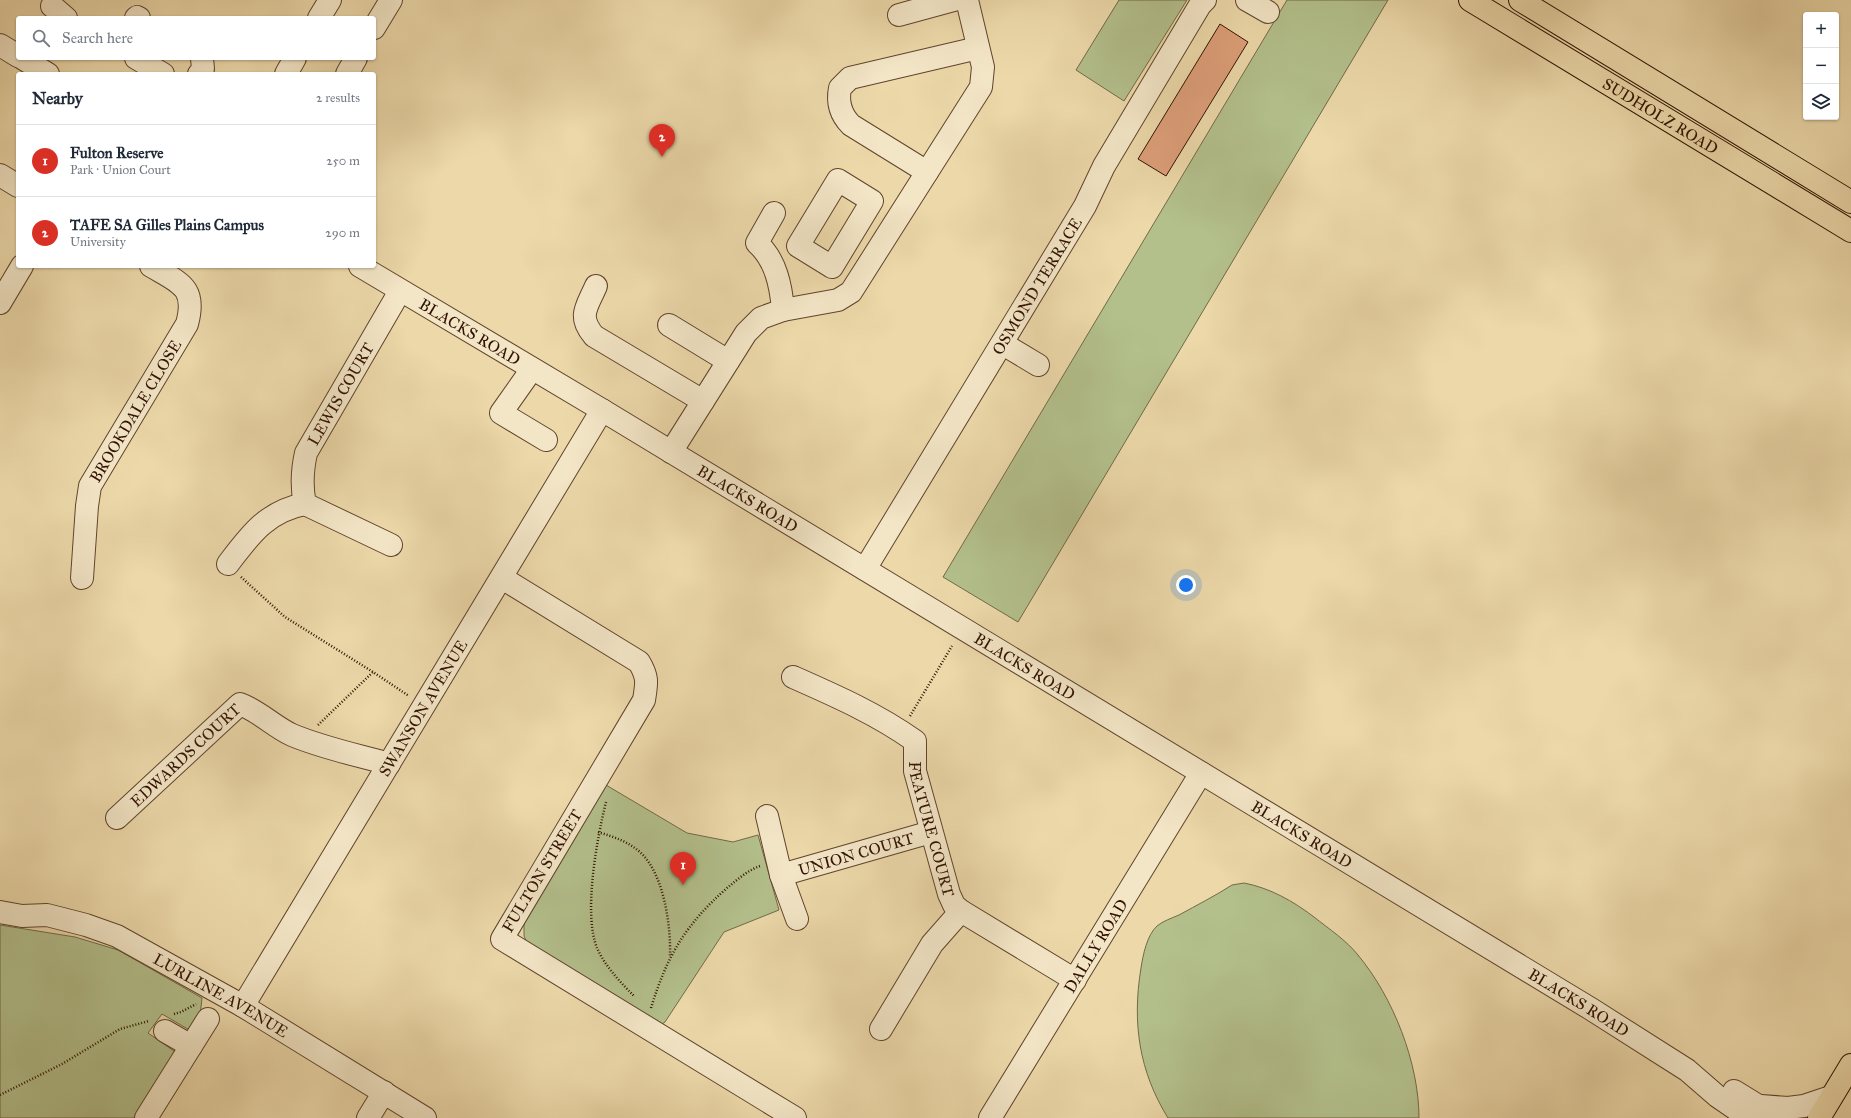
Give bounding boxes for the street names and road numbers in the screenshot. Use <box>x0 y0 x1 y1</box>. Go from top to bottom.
street label: SUDHOLZ ROAD <box>1600 73 1722 158</box>
street label: OSMOND TERRACE <box>988 214 1085 358</box>
street label: BLACKS ROAD <box>416 294 524 369</box>
street label: BROOKDALE CLOSE <box>85 336 185 485</box>
street label: LEWIS COURT <box>303 339 377 449</box>
street label: BLACKS ROAD <box>694 461 802 536</box>
street label: BLACKS ROAD <box>971 628 1079 704</box>
street label: SWANSON AVENUE <box>374 636 471 780</box>
street label: EDWARDS COURT <box>126 699 244 810</box>
street label: FEATURE COURT <box>906 761 959 899</box>
street label: BLACKS ROAD <box>1248 796 1356 872</box>
street label: FULTON STREET <box>498 806 586 936</box>
street label: UNION COURT <box>796 828 916 879</box>
street label: DALLY ROAD <box>1060 895 1131 996</box>
street label: LURLINE AVENUE <box>150 949 292 1041</box>
street label: BLACKS ROAD <box>1525 964 1633 1040</box>

